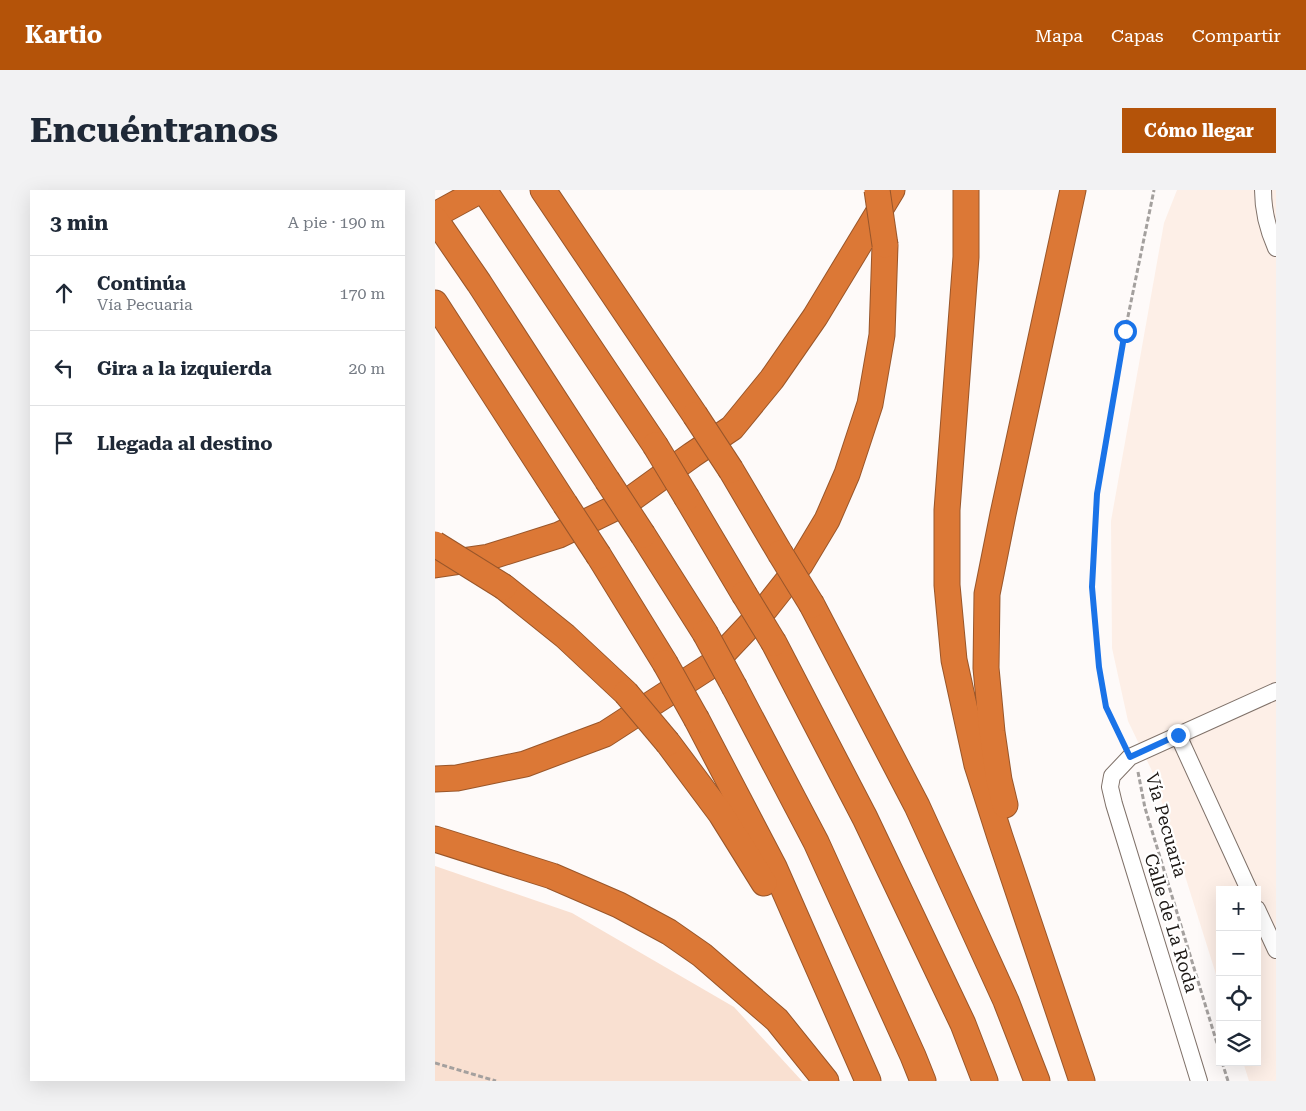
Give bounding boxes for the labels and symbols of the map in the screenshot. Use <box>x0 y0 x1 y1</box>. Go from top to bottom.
route start <box>1114 320 1137 343</box>
route end <box>1167 724 1190 747</box>
street label: Vía Pecuaria <box>1142 770 1191 880</box>
street label: Calle de La Roda <box>1140 851 1203 995</box>

